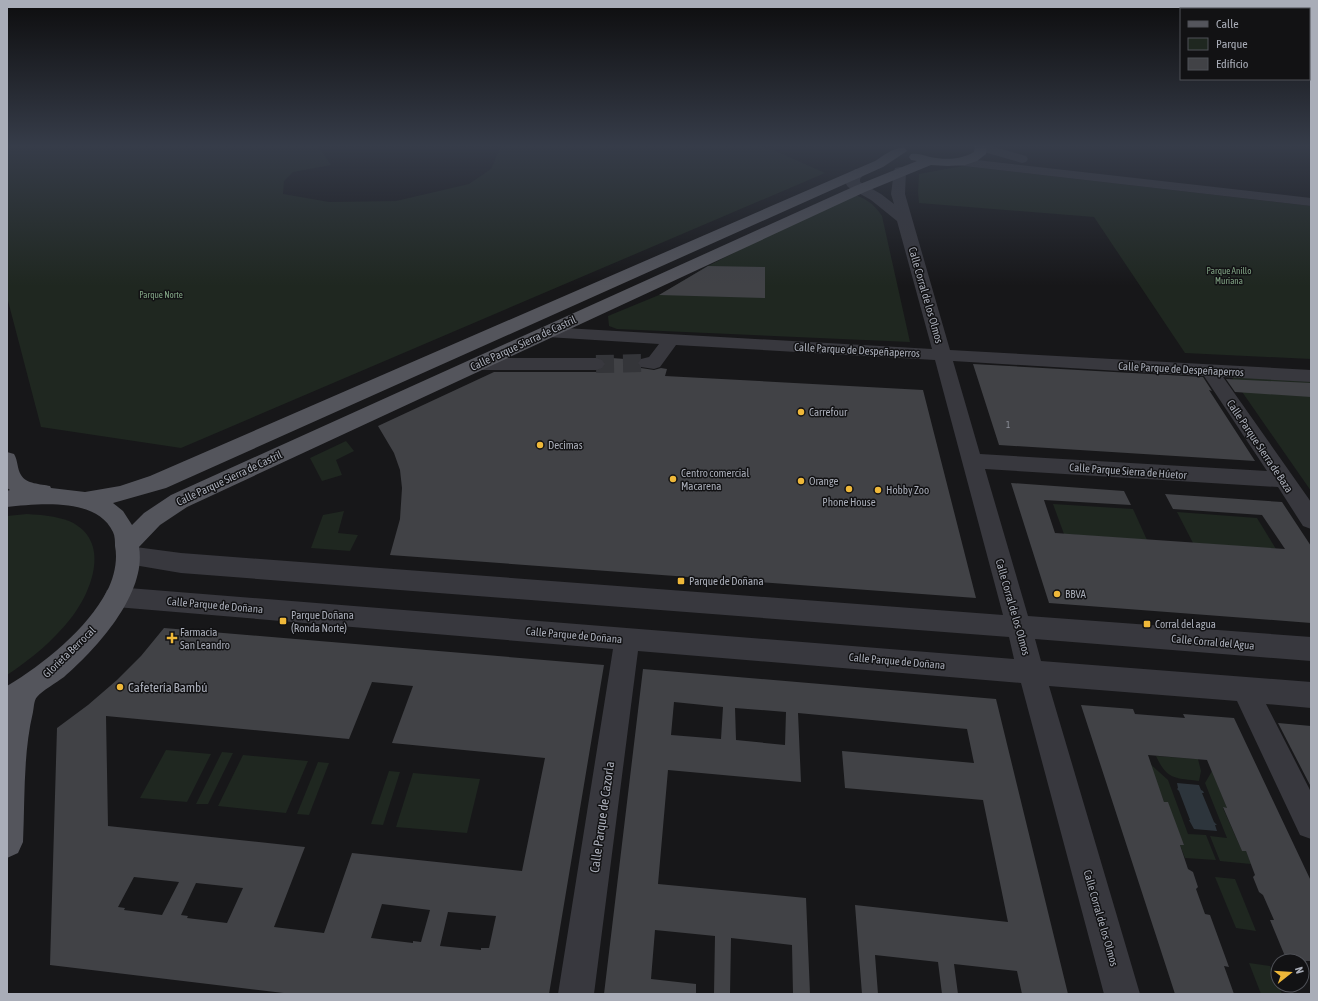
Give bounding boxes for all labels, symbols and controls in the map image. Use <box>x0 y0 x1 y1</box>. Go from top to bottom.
legend <box>1180 8 1310 80</box>
text: Calle <box>1216 17 1239 31</box>
text: Parque <box>1216 37 1248 51</box>
text: Edificio <box>1216 57 1249 71</box>
street label: Calle Corral de los Olmos <box>907 245 946 345</box>
park label: Parque Anillo Muriana <box>1207 266 1251 286</box>
park label: Parque Norte <box>139 290 183 300</box>
street label: Calle Parque Sierra de Castril <box>468 313 578 373</box>
street label: Calle Parque de Despeñaperros <box>794 341 920 359</box>
street label: Calle Parque de Despeñaperros <box>1118 360 1244 378</box>
street label: Calle Parque Sierra de Baza <box>1225 397 1295 495</box>
place label: Carrefour <box>809 406 848 418</box>
marker: Carrefour <box>796 407 806 417</box>
house number: 1 <box>1006 420 1010 430</box>
place label: Decimas <box>548 439 583 451</box>
marker: Decimas <box>535 440 545 450</box>
street label: Calle Parque Sierra de Castril <box>174 448 284 508</box>
street label: Calle Parque Sierra de Húetor <box>1069 461 1188 481</box>
place label: Centro comercial Macarena <box>681 467 749 492</box>
marker: Centro comercial Macarena <box>668 474 678 484</box>
place label: Orange <box>809 475 838 487</box>
marker: Orange <box>796 476 806 486</box>
marker: Phone House <box>844 484 854 494</box>
place label: Hobby Zoo <box>886 484 929 496</box>
marker: Hobby Zoo <box>873 485 883 495</box>
place label: Phone House <box>822 496 876 508</box>
street label: Calle Corral de los Olmos <box>994 557 1033 657</box>
place label: Parque de Doñana <box>689 575 764 587</box>
marker: Parque de Doñana <box>676 576 686 586</box>
place label: BBVA <box>1065 588 1087 600</box>
marker: BBVA <box>1052 589 1062 599</box>
street label: Calle Parque de Doñana <box>166 595 264 615</box>
place label: Parque Doñana (Ronda Norte) <box>291 609 354 634</box>
marker: Parque Doñana (Ronda Norte) <box>278 616 288 626</box>
place label: Corral del agua <box>1155 618 1216 630</box>
marker: Corral del agua <box>1142 619 1152 629</box>
street label: Glorieta Berrocal <box>40 624 98 680</box>
street label: Calle Parque de Doñana <box>525 625 623 645</box>
place label: Farmacia San Leandro <box>180 626 230 651</box>
street label: Calle Corral del Agua <box>1171 632 1255 652</box>
marker: Farmacia San Leandro <box>167 633 177 643</box>
street label: Calle Parque de Doñana <box>848 651 946 671</box>
place label: Cafetería Bambú <box>128 680 208 695</box>
marker: Cafetería Bambú <box>115 682 125 692</box>
street label: Calle Parque de Cazorla <box>587 760 617 874</box>
street label: Calle Corral de los Olmos <box>1082 868 1121 968</box>
north arrow <box>1270 953 1310 993</box>
text: N <box>1293 965 1306 975</box>

